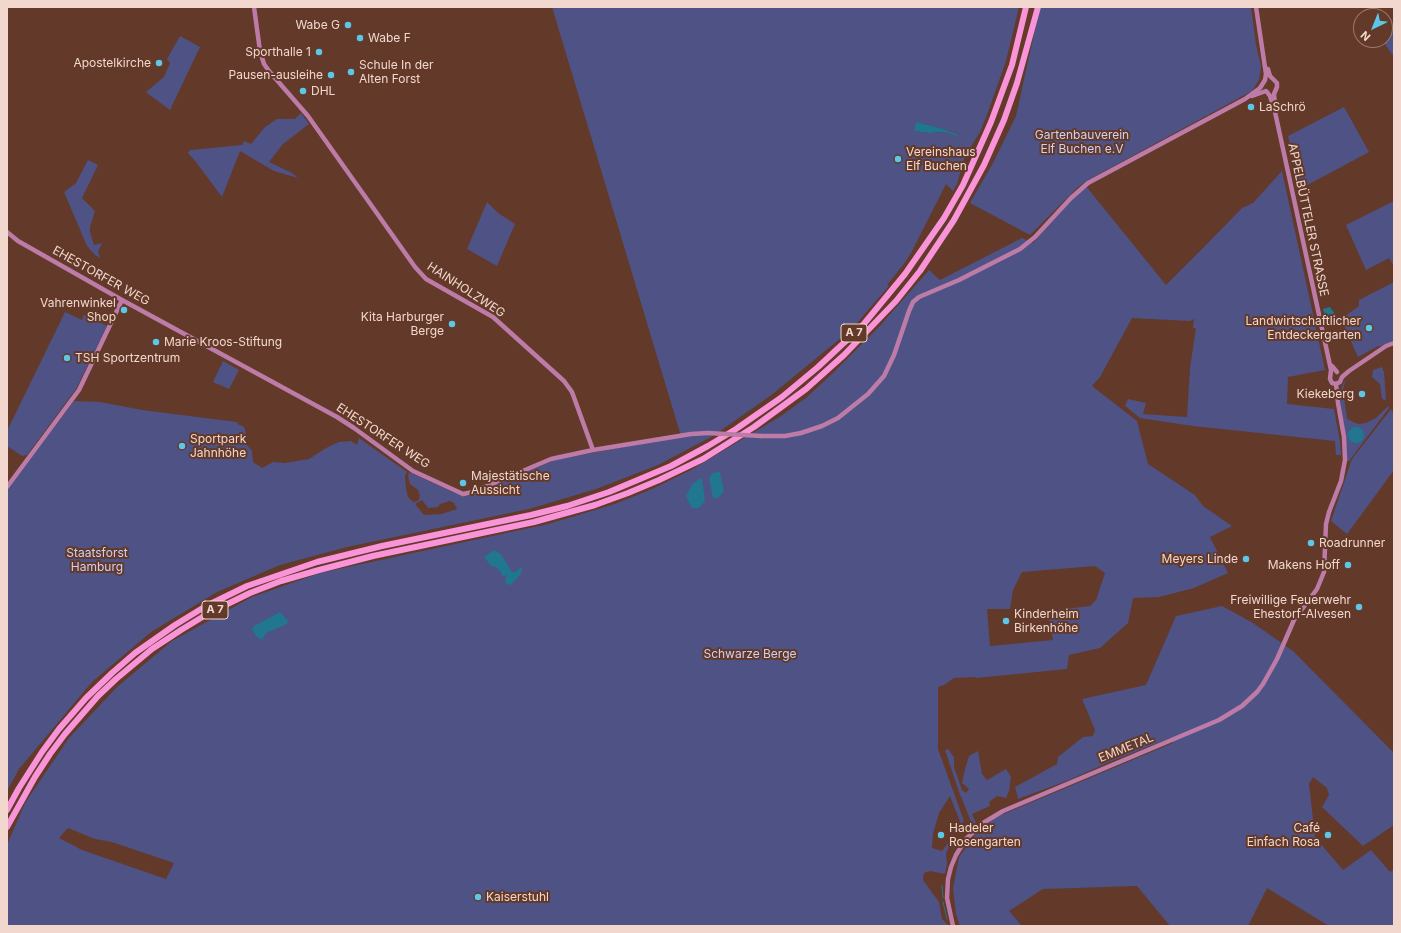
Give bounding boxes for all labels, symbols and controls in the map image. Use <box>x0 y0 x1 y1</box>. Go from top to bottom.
north arrow <box>1353 8 1393 48</box>
place label: Wabe G <box>295 18 340 32</box>
marker: Wabe G <box>343 20 353 30</box>
text: N <box>1358 28 1373 44</box>
place label: Wabe F <box>368 31 411 45</box>
marker: Wabe F <box>355 33 365 43</box>
place label: Sporthalle 1 <box>245 45 311 59</box>
marker: Sporthalle 1 <box>314 47 324 57</box>
place label: Apostelkirche <box>73 56 151 70</box>
marker: Apostelkirche <box>154 58 164 68</box>
place label: Schule In der Alten Forst <box>359 58 434 86</box>
marker: Schule In der Alten Forst <box>346 67 356 77</box>
place label: Pausen-ausleihe <box>228 68 323 82</box>
marker: Pausen-ausleihe <box>326 70 336 80</box>
place label: DHL <box>311 84 335 98</box>
marker: DHL <box>298 86 308 96</box>
place label: LaSchrö <box>1259 100 1306 114</box>
marker: LaSchrö <box>1246 102 1256 112</box>
park label: Gartenbauverein Elf Buchen e.V <box>1035 128 1129 156</box>
street label: APPELBÜTTELER STRASSE <box>1285 142 1331 298</box>
place label: Vereinshaus Elf Buchen <box>906 145 976 173</box>
marker: Vereinshaus Elf Buchen <box>893 154 903 164</box>
street label: EHESTORFER WEG <box>50 243 152 309</box>
street label: HAINHOLZWEG <box>424 259 508 321</box>
place label: Vahrenwinkel Shop <box>40 296 116 324</box>
marker: Vahrenwinkel Shop <box>119 305 129 315</box>
place label: Kita Harburger Berge <box>361 310 444 338</box>
place label: Landwirtschaftlicher Entdeckergarten <box>1246 314 1361 342</box>
marker: Kita Harburger Berge <box>447 319 457 329</box>
marker: Landwirtschaftlicher Entdeckergarten <box>1364 323 1374 333</box>
road number: A 7 <box>841 324 867 342</box>
place label: Marie Kroos-Stiftung <box>164 335 282 349</box>
marker: Marie Kroos-Stiftung <box>151 337 161 347</box>
place label: TSH Sportzentrum <box>75 351 180 365</box>
marker: TSH Sportzentrum <box>62 353 72 363</box>
place label: Kiekeberg <box>1297 387 1354 401</box>
marker: Kiekeberg <box>1357 389 1367 399</box>
street label: EHESTORFER WEG <box>333 400 433 472</box>
place label: Sportpark Jahnhöhe <box>190 432 246 460</box>
marker: Sportpark Jahnhöhe <box>177 441 187 451</box>
place label: Majestätische Aussicht <box>471 469 550 497</box>
marker: Majestätische Aussicht <box>458 478 468 488</box>
place label: Roadrunner <box>1319 536 1385 550</box>
marker: Roadrunner <box>1306 538 1316 548</box>
park label: Staatsforst Hamburg <box>66 546 128 574</box>
place label: Meyers Linde <box>1162 552 1238 566</box>
marker: Meyers Linde <box>1241 554 1251 564</box>
place label: Makens Hoff <box>1268 558 1340 572</box>
marker: Makens Hoff <box>1343 560 1353 570</box>
place label: Freiwillige Feuerwehr Ehestorf-Alvesen <box>1230 593 1351 621</box>
road number: A 7 <box>202 601 228 619</box>
marker: Freiwillige Feuerwehr Ehestorf-Alvesen <box>1354 602 1364 612</box>
place label: Kinderheim Birkenhöhe <box>1014 607 1079 635</box>
marker: Kinderheim Birkenhöhe <box>1001 616 1011 626</box>
park label: Schwarze Berge <box>703 647 797 661</box>
street label: EMMETAL <box>1096 730 1156 766</box>
place label: Hadeler Rosengarten <box>949 821 1021 849</box>
place label: Café Einfach Rosa <box>1247 821 1320 849</box>
marker: Hadeler Rosengarten <box>936 830 946 840</box>
marker: Café Einfach Rosa <box>1323 830 1333 840</box>
place label: Kaiserstuhl <box>486 890 549 904</box>
marker: Kaiserstuhl <box>473 892 483 902</box>

